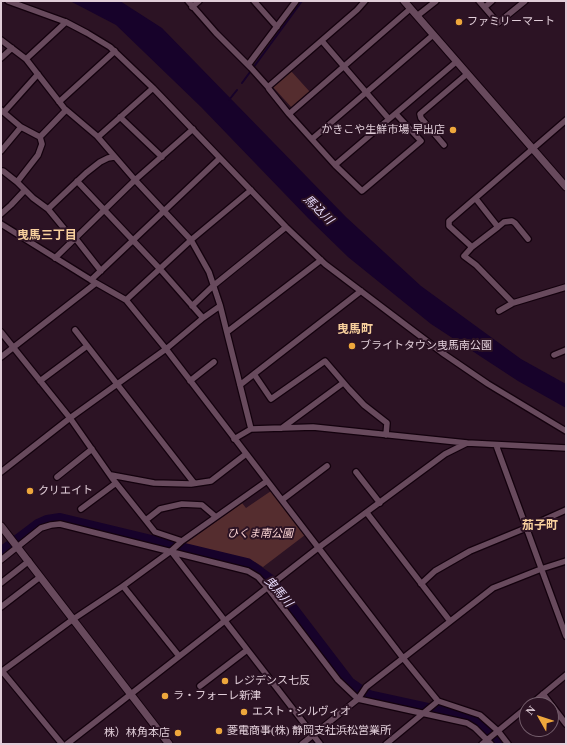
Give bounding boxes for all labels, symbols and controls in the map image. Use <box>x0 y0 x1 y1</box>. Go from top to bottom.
place label: ファミリーマート <box>467 15 555 29</box>
marker: ファミリーマート <box>454 17 464 27</box>
place label: かきこや生鮮市場 早出店 <box>321 123 445 137</box>
marker: かきこや生鮮市場 早出店 <box>448 125 458 135</box>
water label: 馬込川 <box>300 192 336 228</box>
district label: 曳馬三丁目 <box>17 229 77 243</box>
district label: 曳馬町 <box>337 323 373 337</box>
place label: ブライトタウン曳馬南公園 <box>360 339 492 353</box>
marker: ブライトタウン曳馬南公園 <box>347 341 357 351</box>
place label: クリエイト <box>38 484 93 498</box>
marker: クリエイト <box>25 486 35 496</box>
district label: 茄子町 <box>522 519 558 533</box>
park label: ひくま南公園 <box>227 527 293 541</box>
water label: 曳馬川 <box>261 574 295 610</box>
place label: レジデンス七反 <box>233 674 310 688</box>
marker: レジデンス七反 <box>220 676 230 686</box>
place label: ラ・フォーレ新津 <box>173 689 261 703</box>
marker: ラ・フォーレ新津 <box>160 691 170 701</box>
north arrow <box>519 697 559 737</box>
text: N <box>523 703 538 717</box>
place label: エスト・シルヴィオ <box>252 705 351 719</box>
marker: エスト・シルヴィオ <box>239 707 249 717</box>
place label: 菱電商事(株) 静岡支社浜松営業所 <box>227 724 391 738</box>
place label: 株）林角本店 <box>104 726 170 740</box>
marker: 菱電商事(株) 静岡支社浜松営業所 <box>214 726 224 736</box>
marker: 株）林角本店 <box>173 728 183 738</box>

